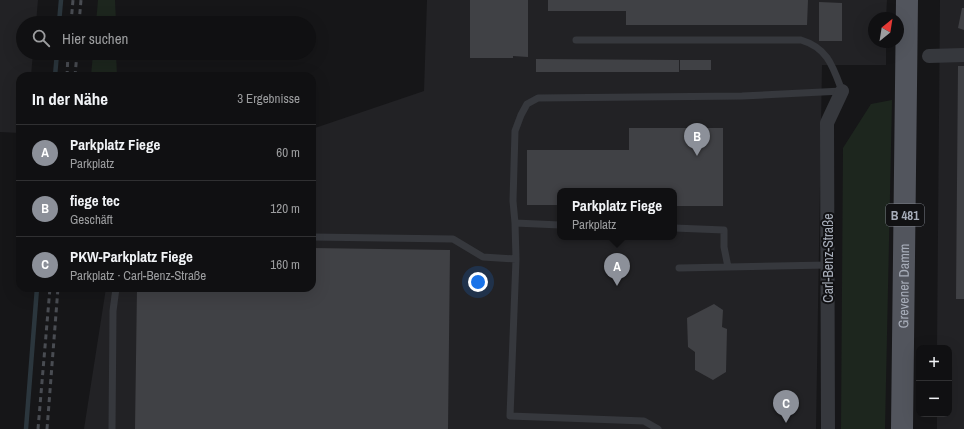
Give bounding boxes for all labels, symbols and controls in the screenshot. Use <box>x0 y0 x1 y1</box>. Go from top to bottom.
north arrow <box>868 12 904 48</box>
search box <box>16 16 316 60</box>
icon: search <box>30 27 52 49</box>
text: Hier suchen <box>62 28 128 49</box>
text: In der Nähe <box>32 87 108 110</box>
text: 3 Ergebnisse <box>237 90 300 107</box>
pin: B <box>684 123 710 156</box>
text: Parkplatz Fiege <box>70 134 160 155</box>
text: A <box>41 144 49 161</box>
text: 60 m <box>276 144 300 161</box>
text: Parkplatz <box>70 155 114 172</box>
popup <box>557 188 677 240</box>
text: fiege tec <box>70 190 120 211</box>
text: Parkplatz Fiege <box>572 195 662 216</box>
text: B <box>41 200 49 217</box>
text: 120 m <box>270 200 300 217</box>
road number: B 481 <box>886 204 924 226</box>
text: Geschäft <box>70 211 113 228</box>
street label: Carl-Benz-Straße <box>819 213 837 303</box>
text: Parkplatz <box>572 216 616 233</box>
street label: Grevener Damm <box>894 243 913 329</box>
text: PKW-Parkplatz Fiege <box>70 246 193 267</box>
pin: A <box>604 253 630 286</box>
text: C <box>41 256 49 273</box>
text: 160 m <box>270 256 300 273</box>
text: Parkplatz · Carl-Benz-Straße <box>70 267 206 284</box>
your location <box>468 272 488 292</box>
map controls <box>916 345 952 417</box>
button: + <box>916 345 952 381</box>
button: − <box>916 381 952 417</box>
pin: C <box>773 390 799 423</box>

